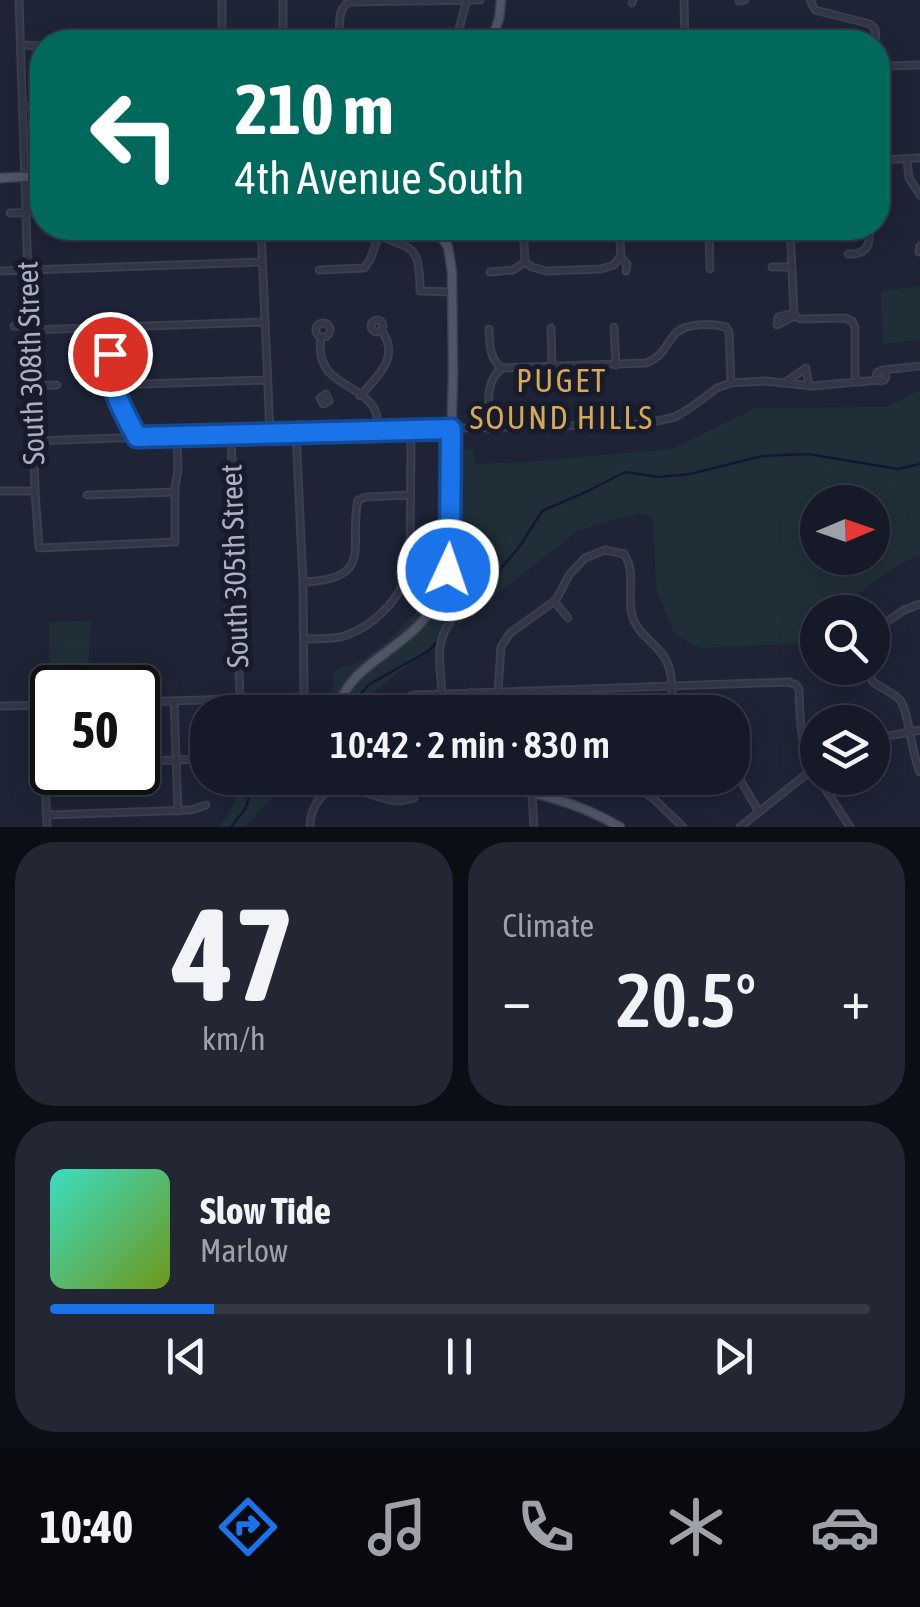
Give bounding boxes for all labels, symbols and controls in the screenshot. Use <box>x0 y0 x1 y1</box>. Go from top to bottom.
text: 210 m <box>235 69 394 149</box>
icon: left <box>70 70 200 200</box>
text: 4th Avenue South <box>235 152 524 204</box>
street label: South 308th Street <box>9 261 51 466</box>
pin <box>68 312 153 397</box>
icon: arrive <box>83 327 138 382</box>
district label: PUGET SOUND HILLS <box>470 362 654 436</box>
street label: South 305th Street <box>213 464 255 669</box>
north arrow <box>800 485 890 575</box>
map controls <box>800 485 890 795</box>
position arrow <box>396 518 500 622</box>
button: search <box>800 595 890 685</box>
speed limit sign: 50 <box>30 665 160 795</box>
button: layers <box>800 705 890 795</box>
text: 10:42 · 2 min · 830 m <box>330 723 610 766</box>
text: 47 <box>173 880 295 1029</box>
text: Climate <box>503 907 594 944</box>
text: 20.5° <box>616 957 756 1043</box>
text: − <box>503 968 531 1031</box>
text: + <box>841 968 870 1031</box>
text: km/h <box>202 1020 265 1057</box>
text: Slow Tide <box>200 1189 331 1232</box>
text: Marlow <box>200 1232 288 1269</box>
icon: previous <box>159 1329 214 1384</box>
icon: pause <box>432 1329 487 1384</box>
icon: next <box>706 1329 761 1384</box>
icon: directions <box>213 1492 283 1562</box>
icon: music <box>362 1492 432 1562</box>
icon: phone <box>511 1492 581 1562</box>
icon: climate <box>661 1492 731 1562</box>
icon: car <box>810 1492 880 1562</box>
text: 10:40 <box>40 1501 133 1553</box>

